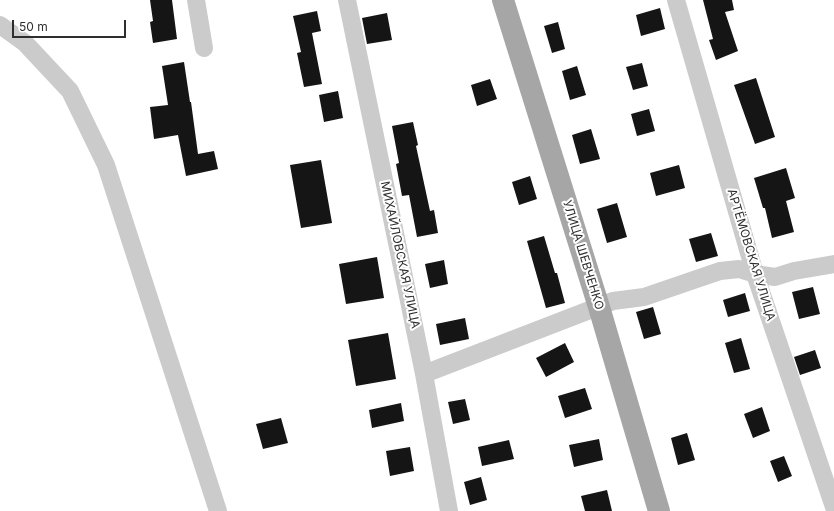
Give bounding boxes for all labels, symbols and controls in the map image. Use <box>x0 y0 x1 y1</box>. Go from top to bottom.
scale bar <box>14 12 128 38</box>
text: 50 m <box>19 19 48 34</box>
street label: МИХАЙЛОВСКАЯ УЛИЦА <box>377 180 423 330</box>
street label: АРТЁМОВСКАЯ УЛИЦА <box>724 187 778 323</box>
street label: УЛИЦА ШЕВЧЕНКО <box>559 198 607 312</box>

